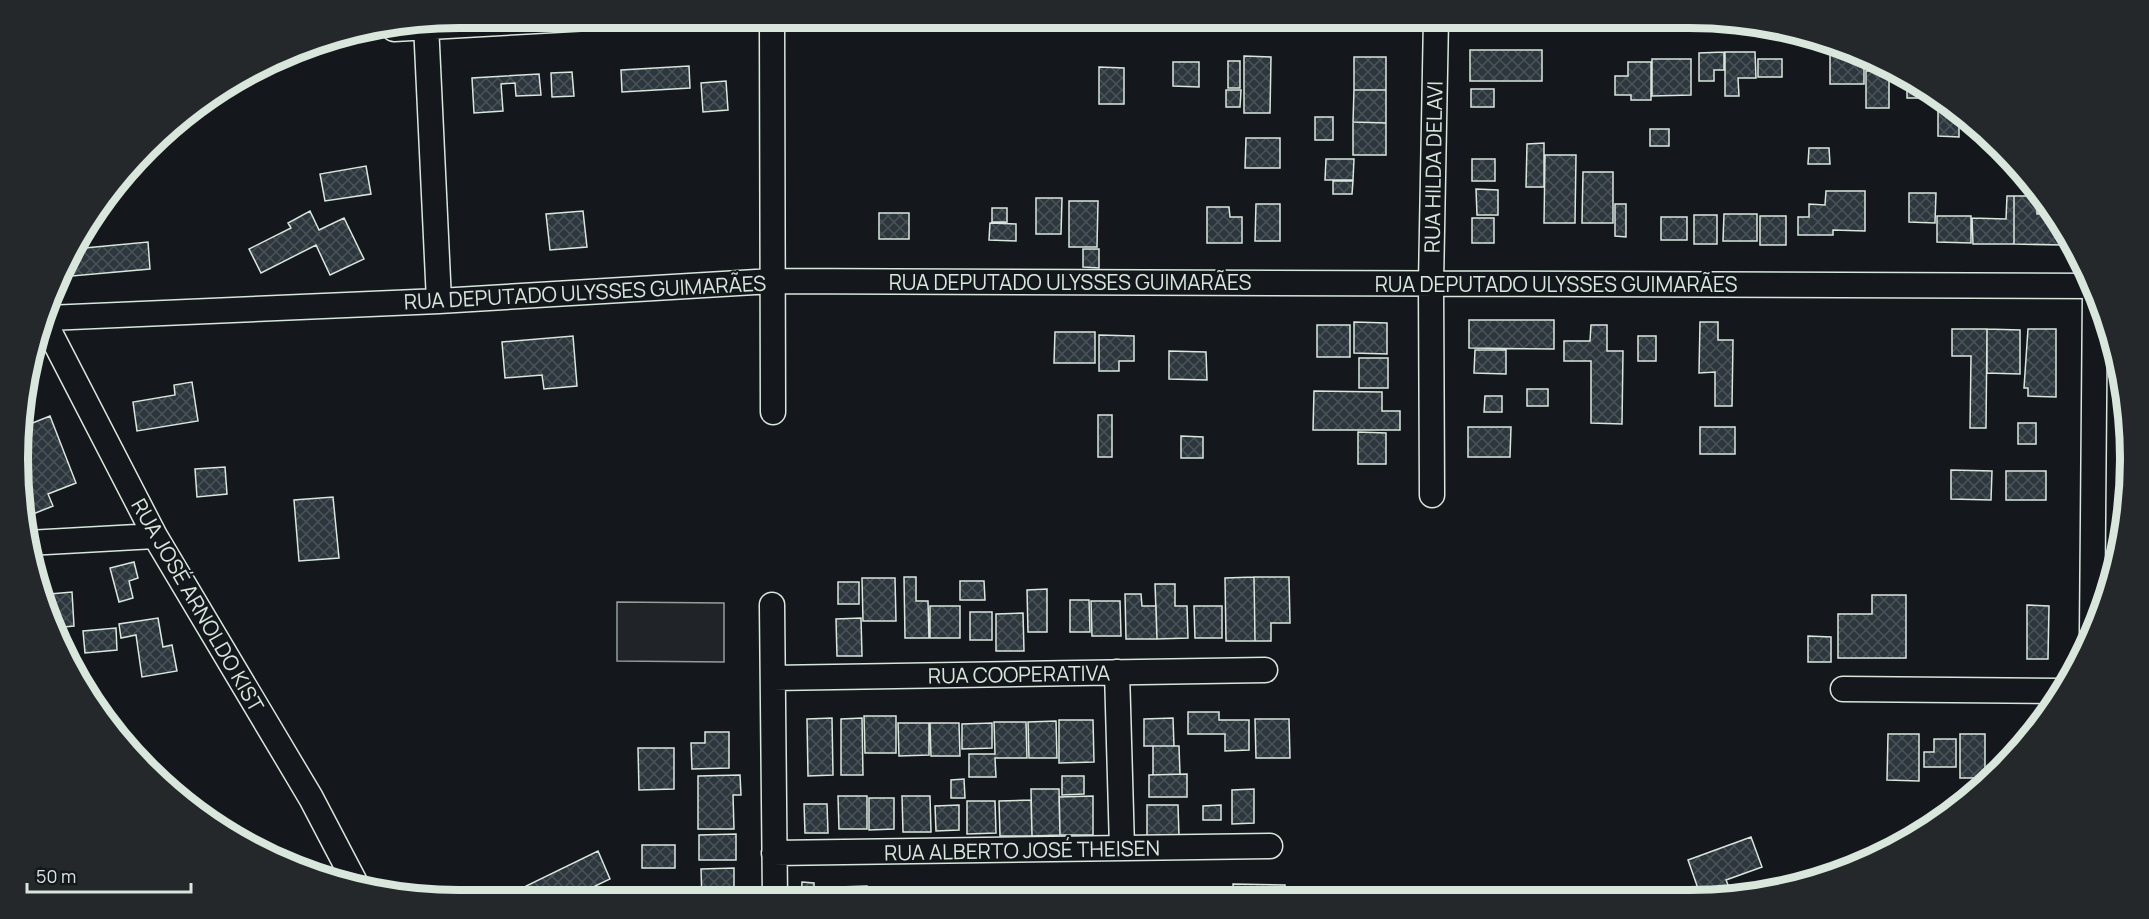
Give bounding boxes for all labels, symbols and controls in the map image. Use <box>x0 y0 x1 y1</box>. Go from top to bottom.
street label: RUA HILDA DELAVI <box>1417 81 1449 253</box>
street label: RUA DEPUTADO ULYSSES GUIMARÃES <box>889 268 1251 296</box>
street label: RUA DEPUTADO ULYSSES GUIMARÃES <box>403 269 767 315</box>
street label: RUA DEPUTADO ULYSSES GUIMARÃES <box>1375 270 1737 298</box>
street label: RUA JOSÉ ARNOLDO KIST <box>125 493 271 717</box>
street label: RUA COOPERATIVA <box>928 658 1110 690</box>
street label: RUA ALBERTO JOSÉ THEISEN <box>884 834 1160 866</box>
scale bar <box>27 856 190 894</box>
text: 50 m <box>36 864 76 888</box>

